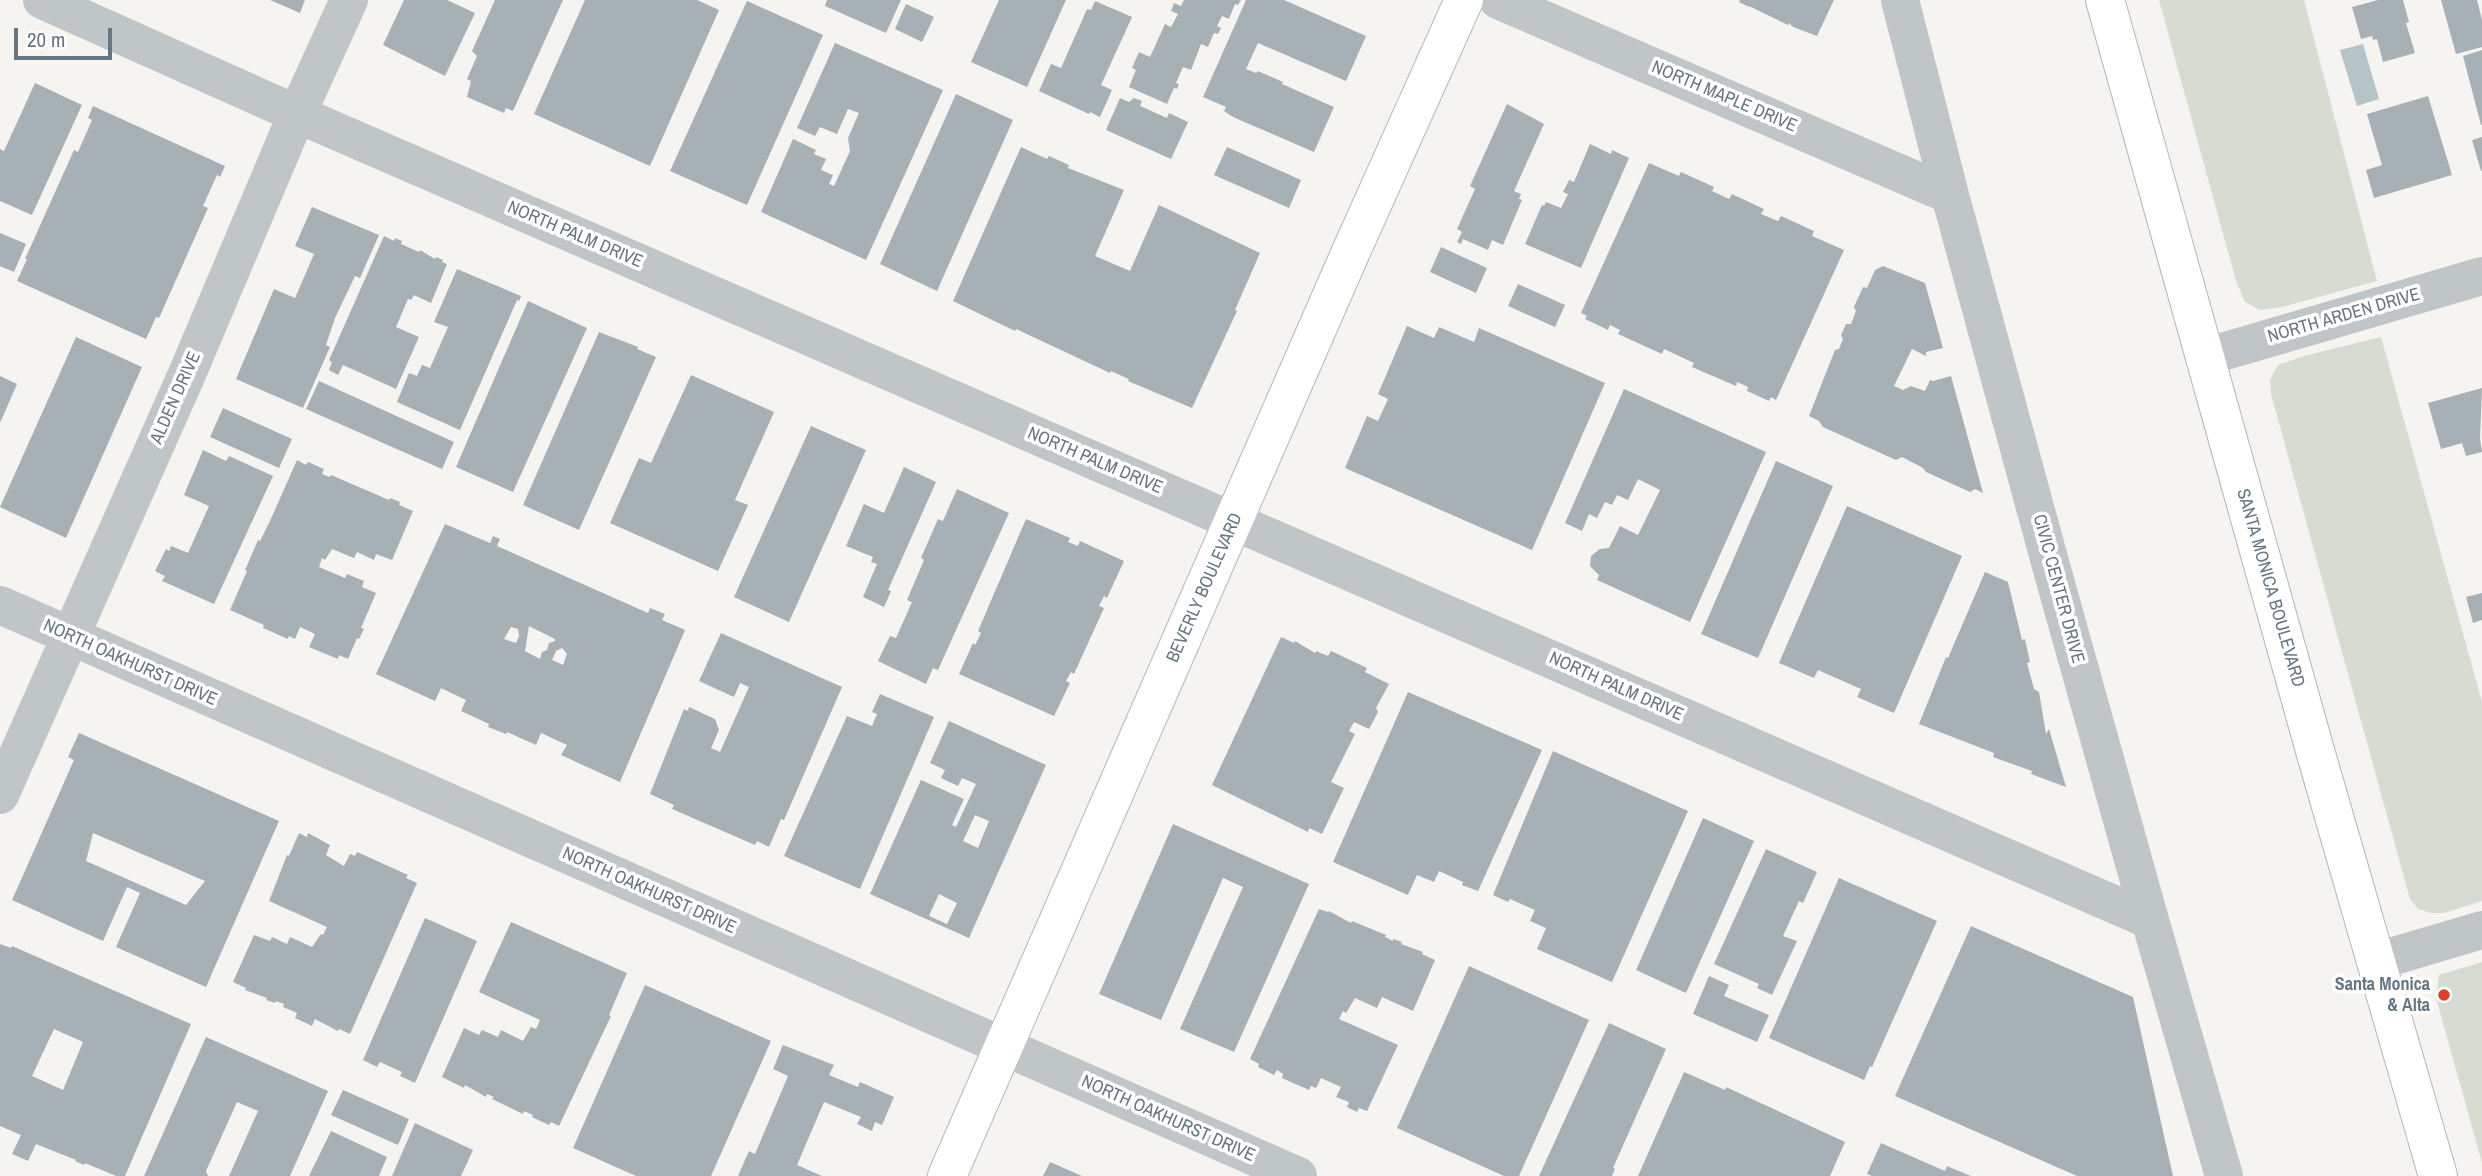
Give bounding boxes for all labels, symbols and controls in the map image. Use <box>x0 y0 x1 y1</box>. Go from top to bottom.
scale bar <box>18 14 116 58</box>
text: 20 m <box>27 25 65 54</box>
street label: NORTH MAPLE DRIVE <box>1648 57 1800 137</box>
street label: NORTH PALM DRIVE <box>504 197 646 273</box>
street label: NORTH ARDEN DRIVE <box>2265 284 2423 348</box>
street label: ALDEN DRIVE <box>146 349 206 447</box>
street label: NORTH PALM DRIVE <box>1024 423 1166 499</box>
street label: SANTA MONICA BOULEVARD <box>2231 486 2309 690</box>
street label: BEVERLY BOULEVARD <box>1162 510 1248 666</box>
street label: CIVIC CENTER DRIVE <box>2028 512 2088 666</box>
street label: NORTH OAKHURST DRIVE <box>40 615 220 711</box>
street label: NORTH PALM DRIVE <box>1546 648 1686 726</box>
street label: NORTH OAKHURST DRIVE <box>559 843 739 939</box>
place label: Santa Monica & Alta <box>2335 974 2430 1016</box>
marker: Santa Monica & Alta <box>2436 987 2452 1003</box>
street label: NORTH OAKHURST DRIVE <box>1078 1071 1258 1167</box>

